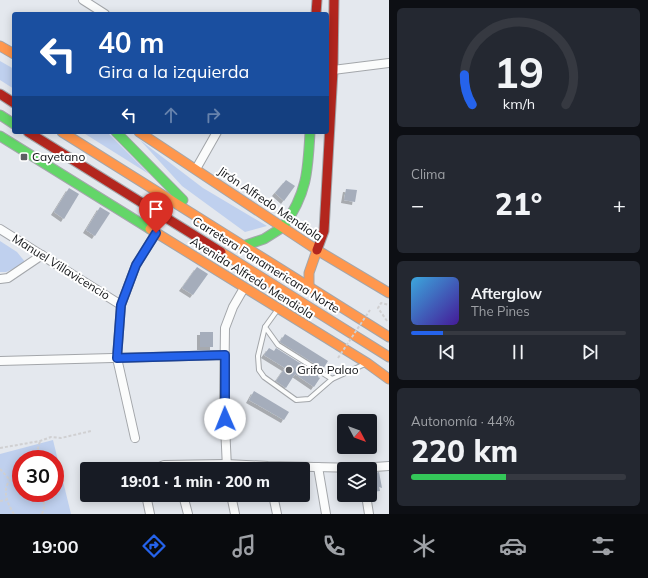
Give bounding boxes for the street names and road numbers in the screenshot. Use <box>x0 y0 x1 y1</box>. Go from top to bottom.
street label: Jirón Alfredo Mendiola <box>215 163 325 244</box>
street label: Carretera Panamericana Norte <box>190 213 343 316</box>
street label: Manuel Villavicencio <box>10 230 113 303</box>
street label: Avenida Alfredo Mendiola <box>188 233 317 322</box>

